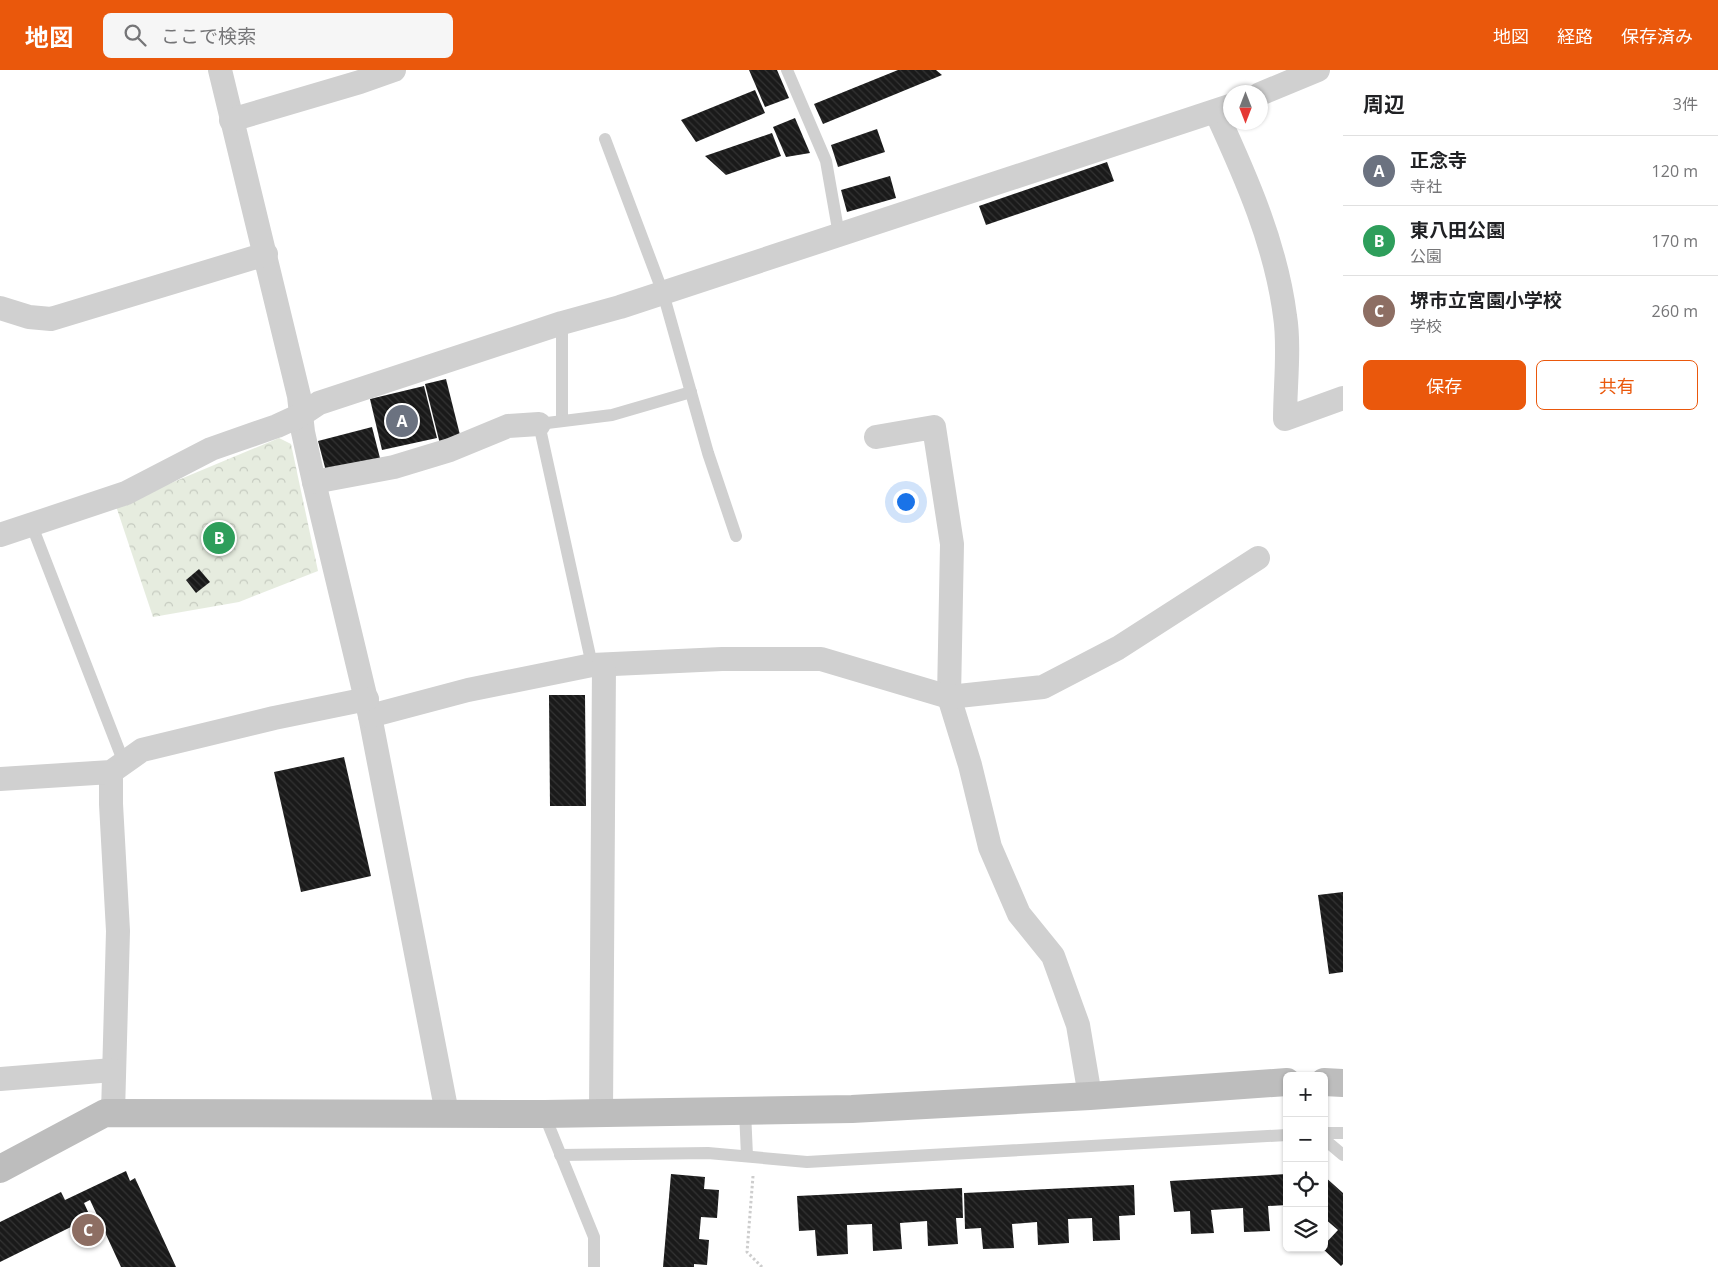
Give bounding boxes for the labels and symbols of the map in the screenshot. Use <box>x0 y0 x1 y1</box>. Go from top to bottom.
north arrow <box>1223 85 1268 130</box>
pin: A <box>386 402 418 440</box>
your location <box>893 489 919 515</box>
pin: B <box>203 519 235 557</box>
pin: C <box>72 1211 104 1249</box>

